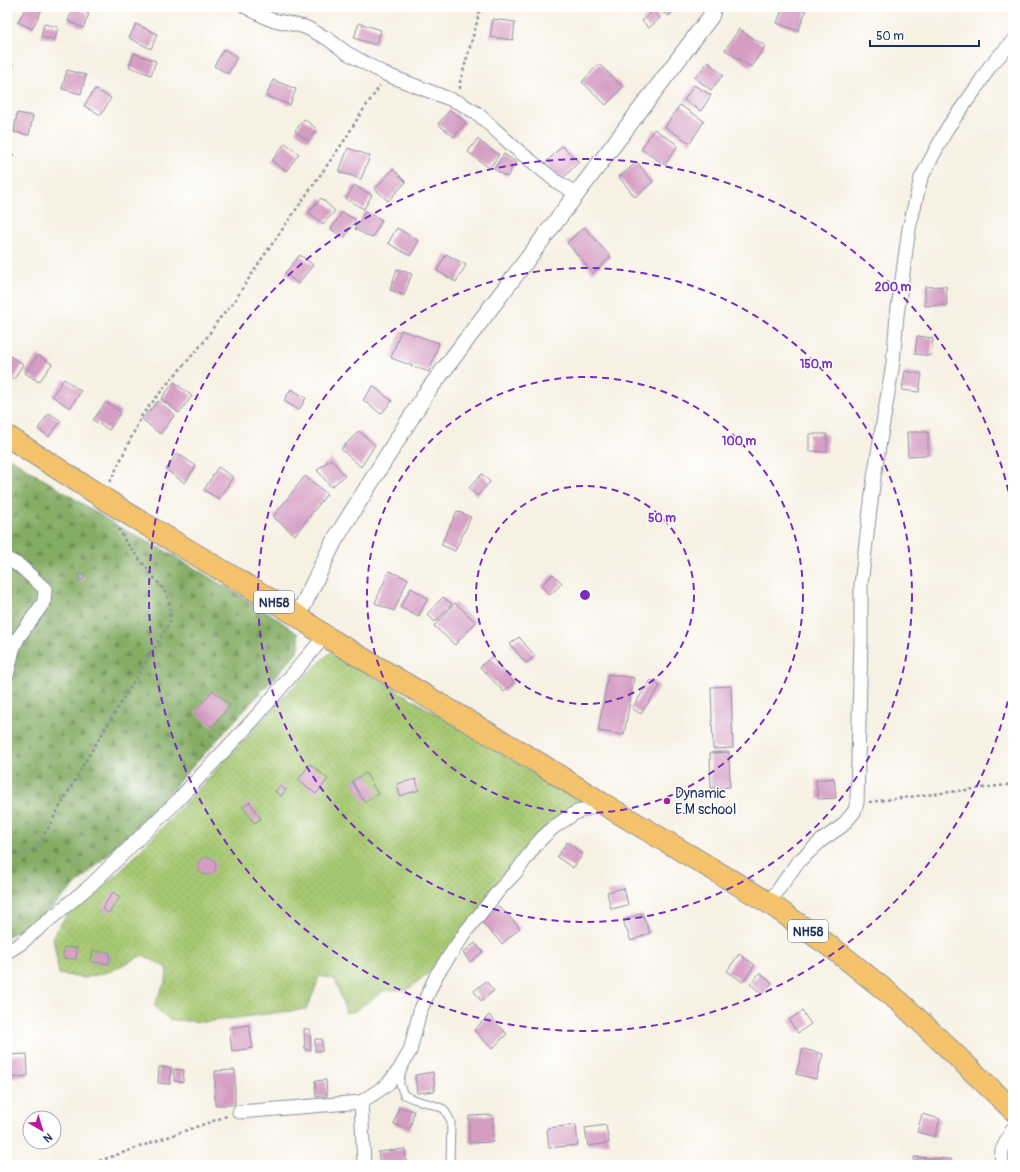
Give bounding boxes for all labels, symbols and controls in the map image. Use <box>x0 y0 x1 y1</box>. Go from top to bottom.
scale bar <box>870 22 979 48</box>
text: 50 m <box>876 29 904 44</box>
text: 200 m <box>875 280 912 295</box>
text: 150 m <box>800 357 833 372</box>
text: 100 m <box>722 434 757 449</box>
text: 50 m <box>648 511 676 526</box>
centre of rings <box>578 588 592 602</box>
road number: NH58 <box>254 591 294 613</box>
place label: Dynamic E.M school <box>675 785 736 818</box>
marker: Dynamic E.M school <box>662 796 672 806</box>
road number: NH58 <box>788 920 828 942</box>
north arrow <box>22 1110 62 1150</box>
text: N <box>40 1130 55 1145</box>

